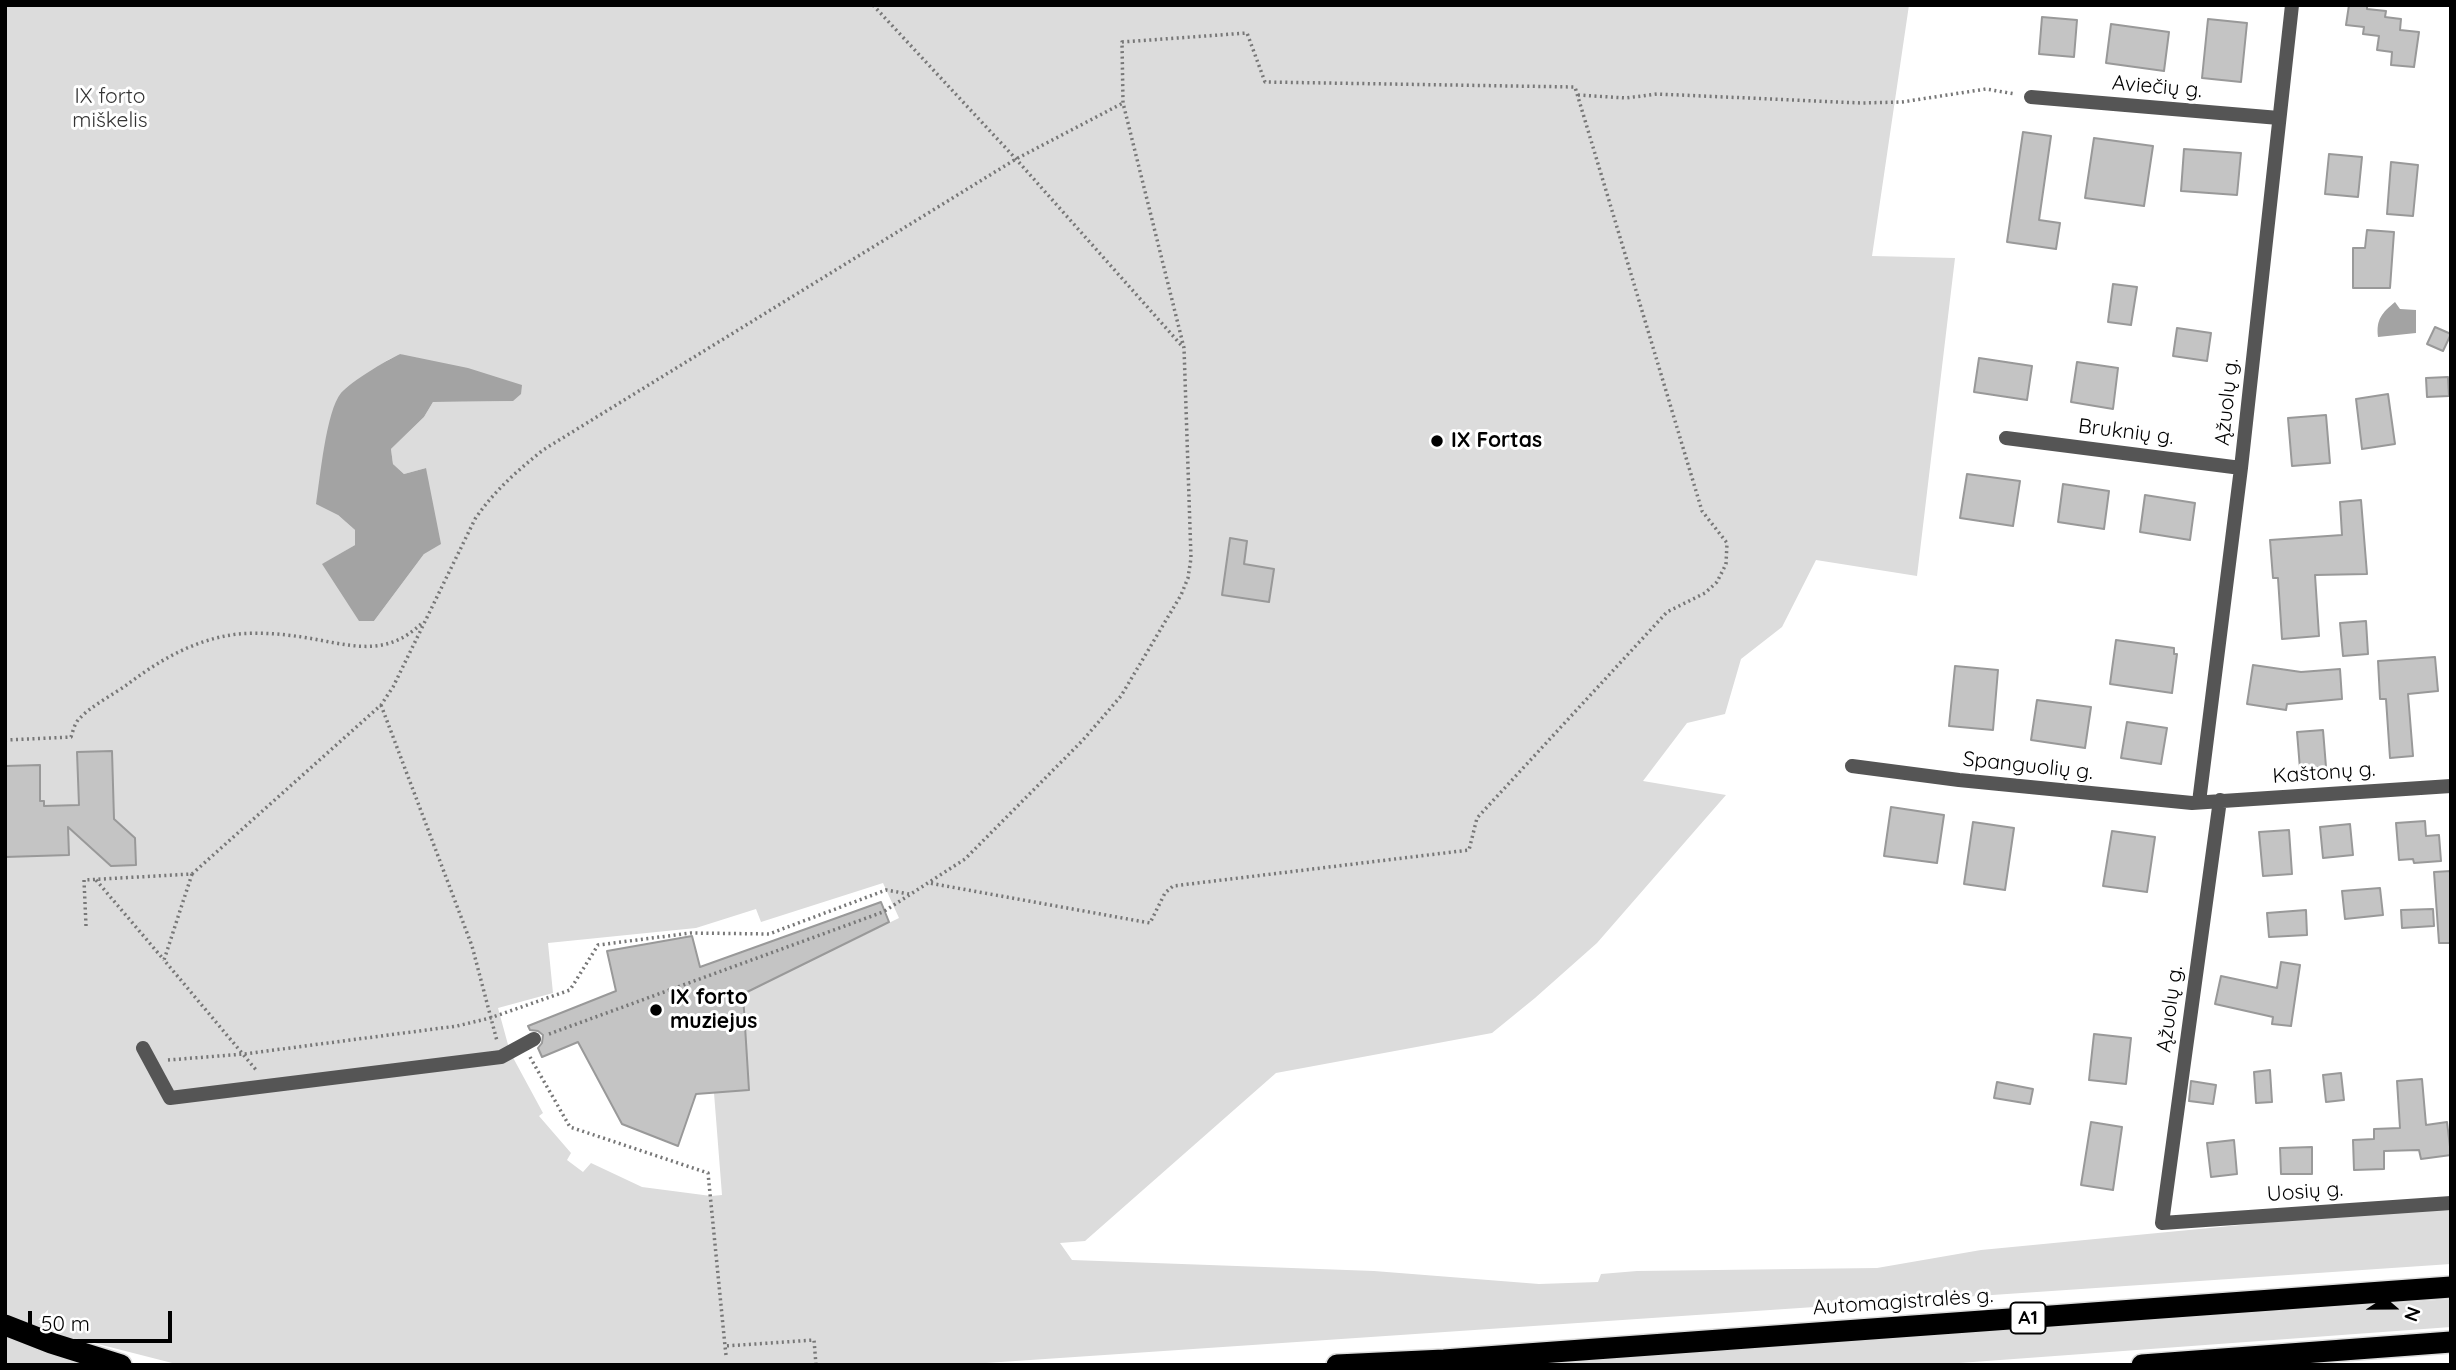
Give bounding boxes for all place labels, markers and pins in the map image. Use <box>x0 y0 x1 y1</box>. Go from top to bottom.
place label: IX Fortas <box>1451 428 1542 454</box>
marker: IX Fortas <box>1429 433 1445 449</box>
place label: IX forto muziejus <box>670 985 757 1035</box>
marker: IX forto muziejus <box>648 1002 664 1018</box>

